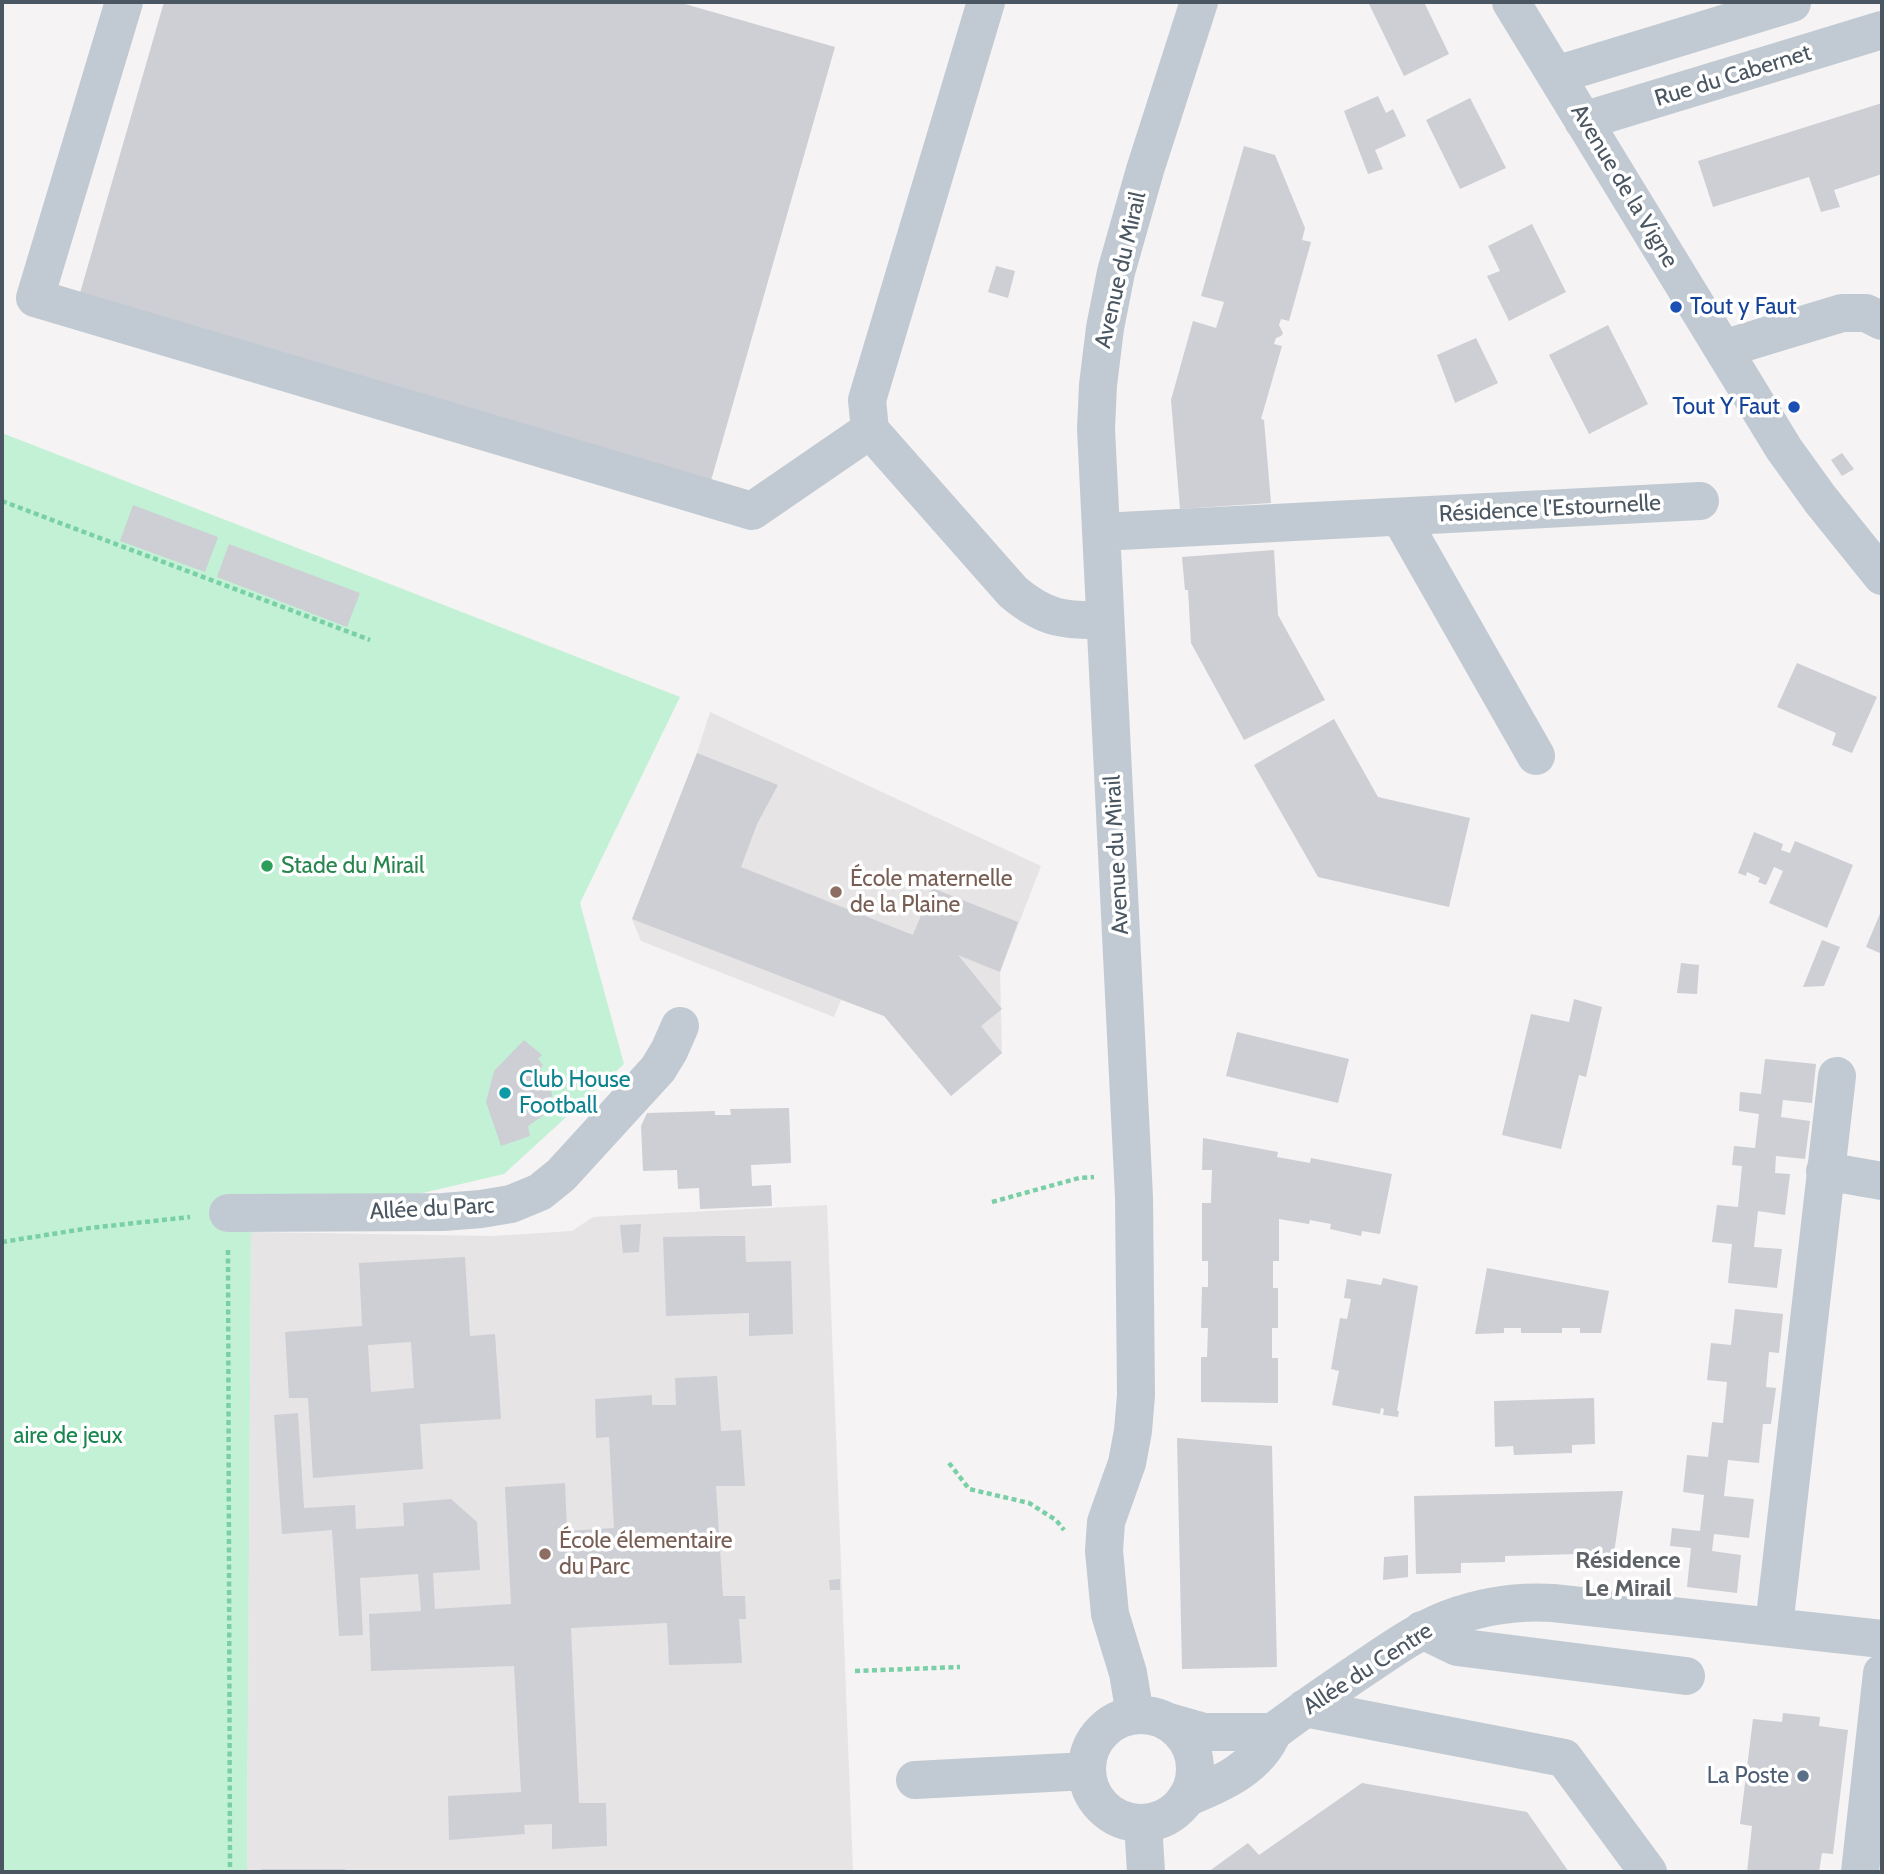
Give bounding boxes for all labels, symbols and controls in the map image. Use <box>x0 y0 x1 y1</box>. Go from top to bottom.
street label: Rue du Cabernet <box>1652 39 1814 113</box>
street label: Avenue de la Vigne <box>1564 99 1684 273</box>
street label: Avenue du Mirail <box>1090 189 1152 351</box>
place label: Tout y Faut <box>1690 293 1796 321</box>
marker: Tout y Faut <box>1668 299 1684 315</box>
place label: Tout Y Faut <box>1672 393 1780 421</box>
marker: Tout Y Faut <box>1786 399 1802 415</box>
street label: Résidence l'Estournelle <box>1438 489 1662 529</box>
street label: Avenue du Mirail <box>1099 774 1135 936</box>
place label: Stade du Mirail <box>281 852 424 880</box>
marker: Stade du Mirail <box>259 858 275 874</box>
place label: École maternelle de la Plaine <box>850 865 1012 919</box>
marker: École maternelle de la Plaine <box>828 884 844 900</box>
place label: Club House Football <box>519 1066 631 1120</box>
marker: Club House Football <box>497 1085 513 1101</box>
street label: Allée du Parc <box>369 1192 495 1226</box>
park label: aire de jeux <box>13 1422 123 1450</box>
place label: École élementaire du Parc <box>559 1527 732 1581</box>
marker: École élementaire du Parc <box>537 1546 553 1562</box>
district label: Résidence Le Mirail <box>1575 1547 1681 1603</box>
street label: Allée du Centre <box>1298 1617 1438 1721</box>
place label: La Poste <box>1707 1762 1789 1790</box>
marker: La Poste <box>1795 1768 1811 1784</box>

